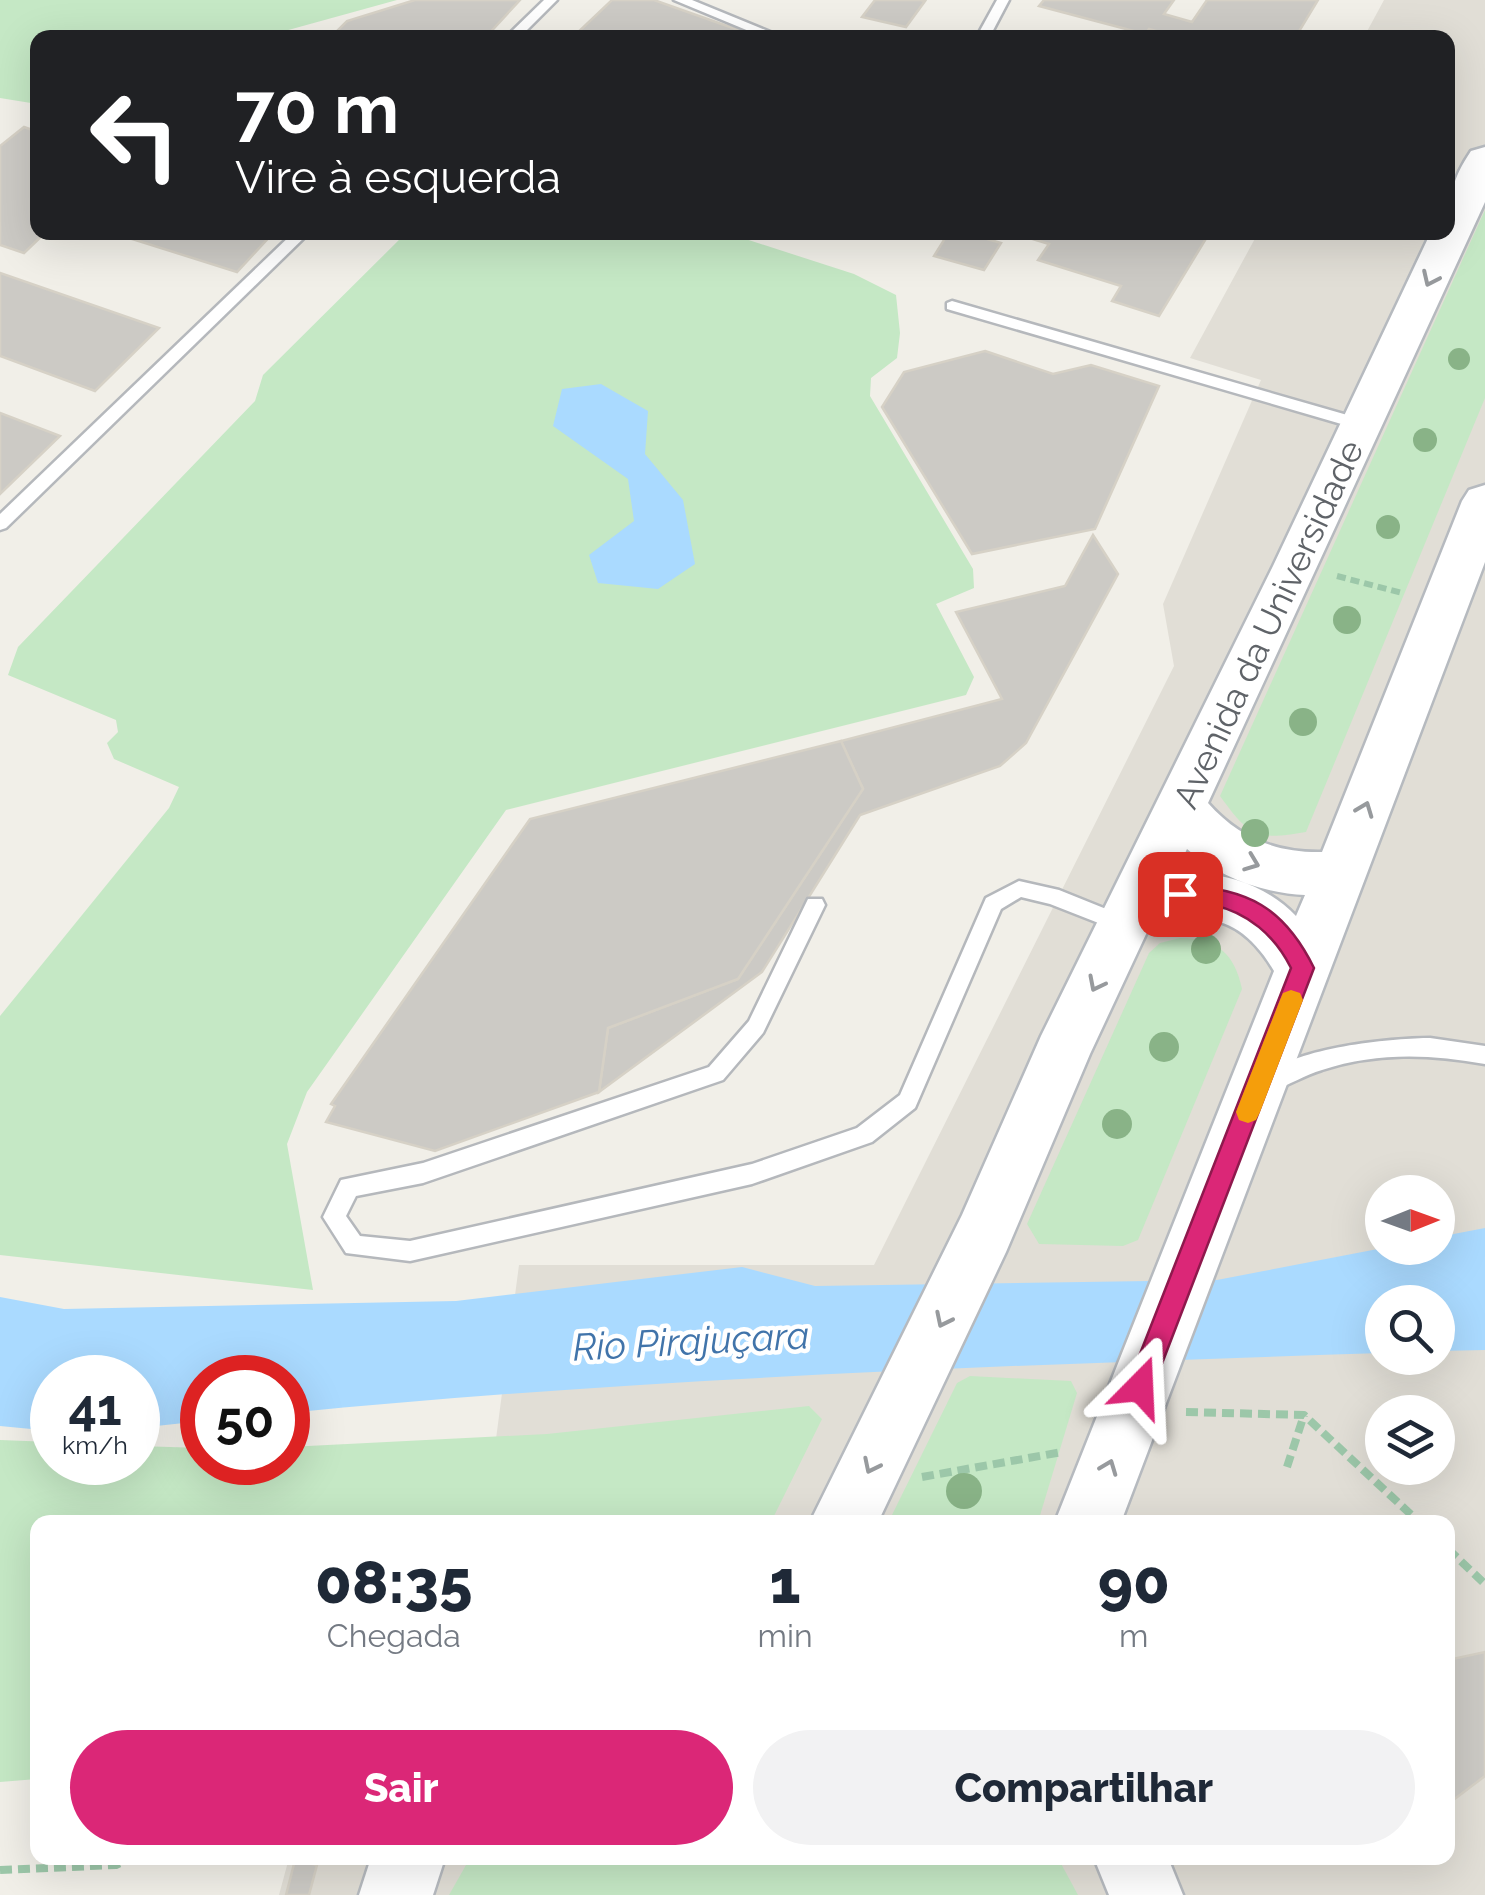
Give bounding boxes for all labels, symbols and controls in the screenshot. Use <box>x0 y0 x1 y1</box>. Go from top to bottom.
text: 70 m <box>235 67 399 149</box>
icon: left <box>70 70 200 200</box>
text: Vire à esquerda <box>235 151 561 204</box>
one-way arrow <box>1422 269 1442 287</box>
street label: Avenida da Universidade <box>1165 433 1371 815</box>
one-way arrow <box>1353 802 1374 819</box>
pin <box>1138 852 1223 937</box>
one-way arrow <box>1242 852 1259 872</box>
icon: arrive <box>1153 867 1208 922</box>
one-way arrow <box>1088 974 1108 992</box>
north arrow <box>1365 1175 1455 1265</box>
map controls <box>1365 1175 1455 1485</box>
button: search <box>1365 1285 1455 1375</box>
one-way arrow <box>935 1310 955 1328</box>
water label: Rio Pirajuçara <box>571 1312 811 1370</box>
position arrow <box>1088 1335 1192 1439</box>
speed limit sign: 50 <box>180 1355 310 1485</box>
text: 41 <box>68 1378 122 1437</box>
button: layers <box>1365 1395 1455 1485</box>
text: km/h <box>62 1430 128 1460</box>
one-way arrow <box>863 1456 883 1474</box>
one-way arrow <box>1097 1459 1118 1476</box>
text: 08:35 <box>315 1547 472 1617</box>
text: 1 <box>770 1547 801 1617</box>
text: 90 <box>1098 1547 1170 1617</box>
text: Chegada <box>327 1617 461 1654</box>
text: min <box>758 1617 813 1654</box>
text: m <box>1119 1617 1149 1654</box>
button: Sair <box>70 1730 733 1845</box>
button: Compartilhar <box>753 1730 1415 1845</box>

